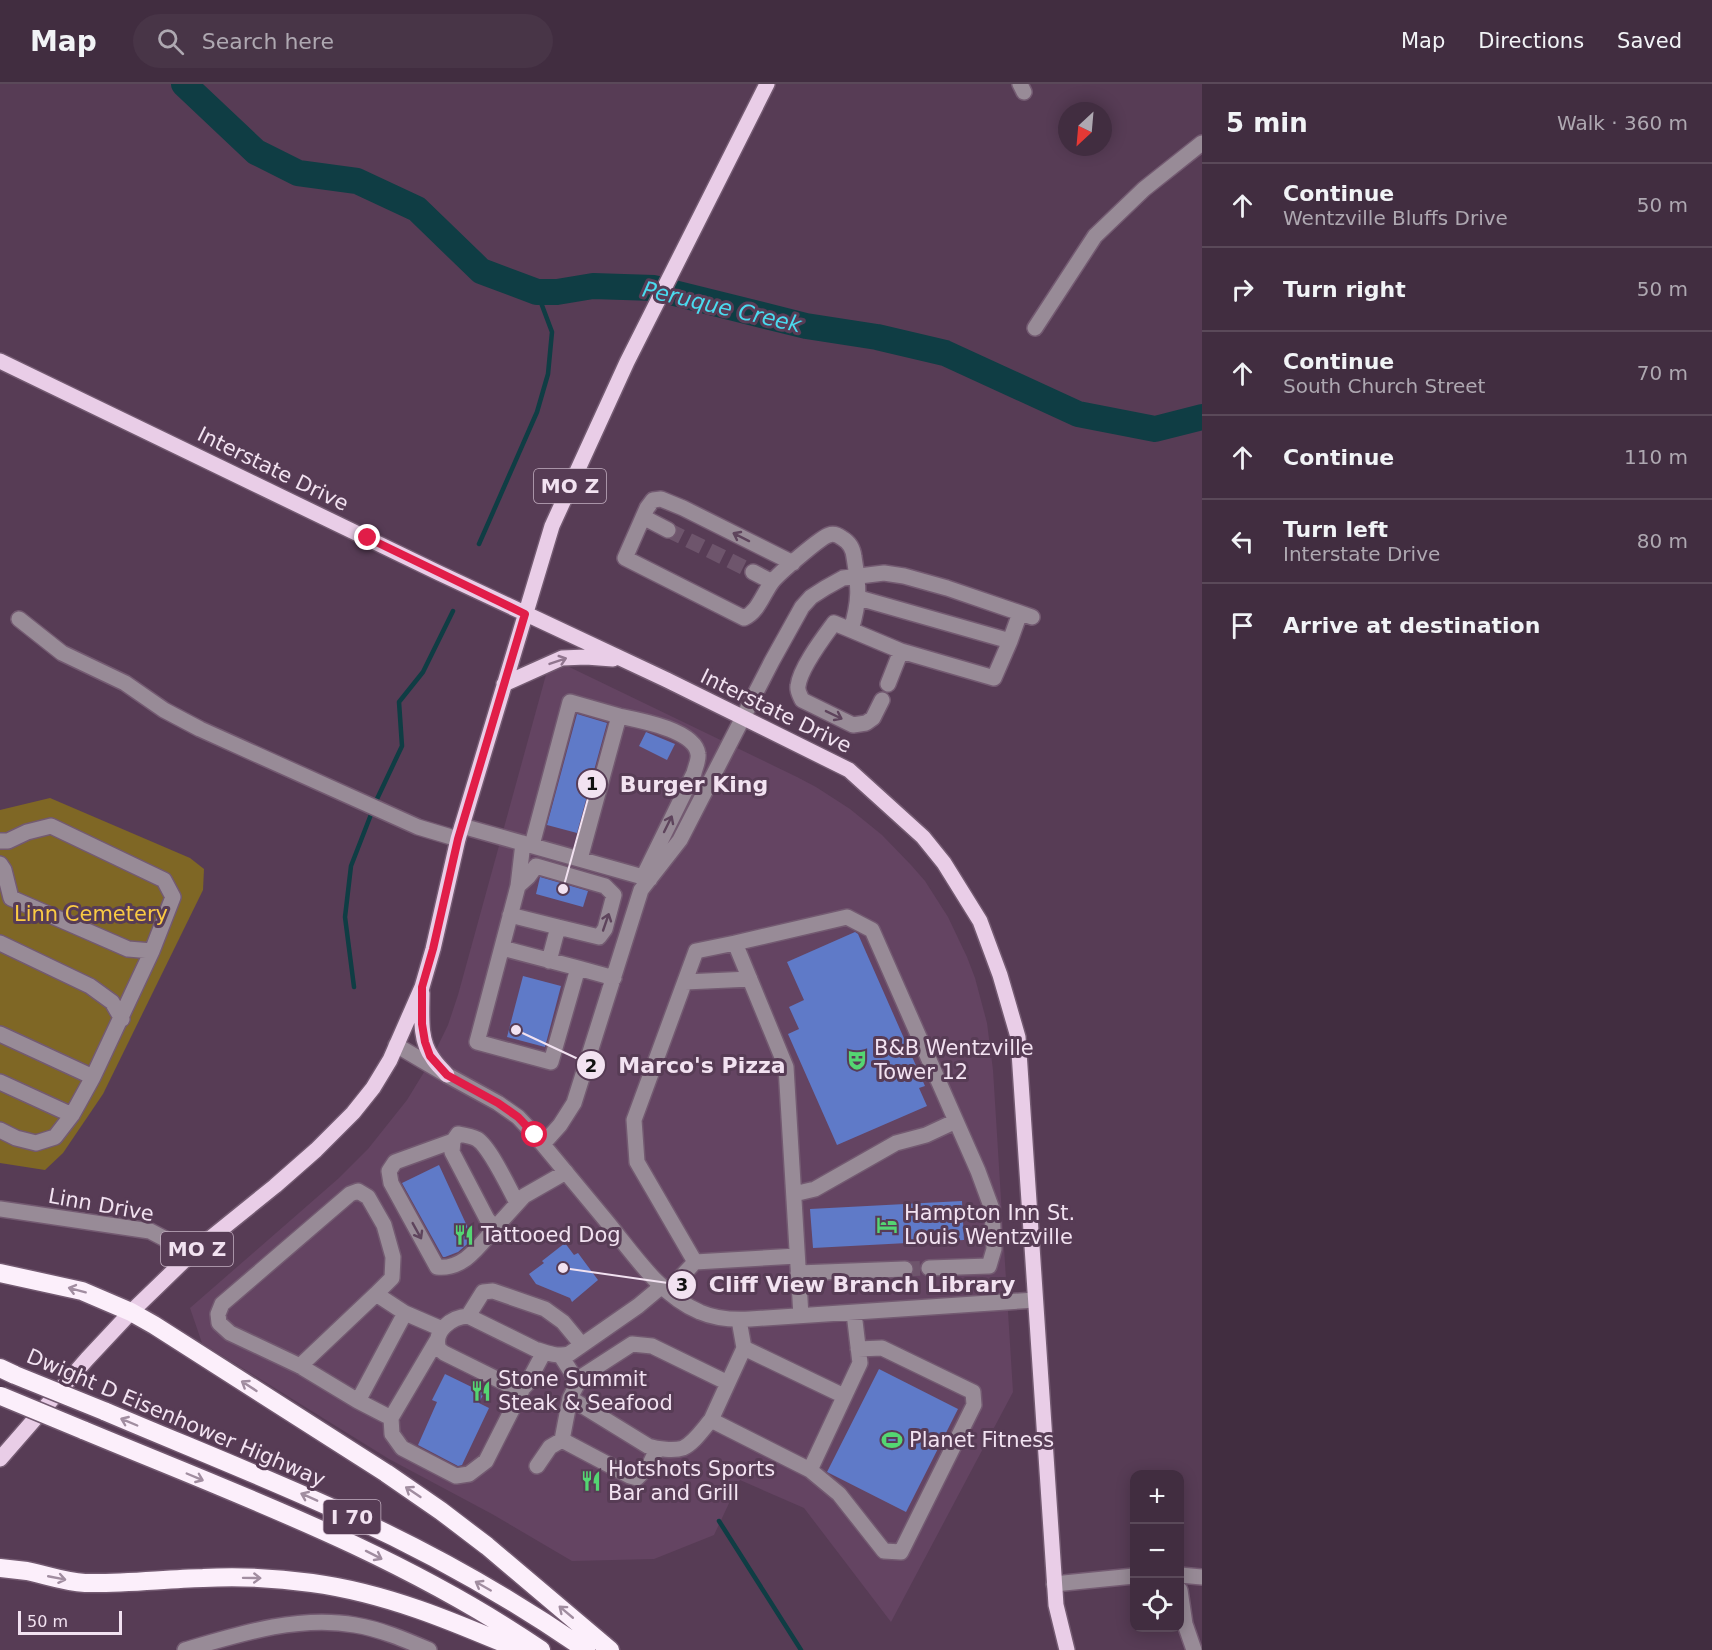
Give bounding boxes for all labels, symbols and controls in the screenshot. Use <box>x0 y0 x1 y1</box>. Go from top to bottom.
search box <box>133 14 553 68</box>
text: Map <box>30 25 97 58</box>
icon: search <box>154 25 187 58</box>
text: Search here <box>202 29 334 54</box>
text: Map <box>1401 29 1445 53</box>
text: Directions <box>1478 29 1584 53</box>
text: Saved <box>1617 29 1682 53</box>
north arrow <box>1058 102 1112 156</box>
text: 5 min <box>1226 108 1308 138</box>
text: Walk · 360 m <box>1557 111 1688 135</box>
text: Continue <box>1283 181 1394 206</box>
icon: ahead <box>1226 189 1259 222</box>
text: 50 m <box>1637 193 1688 217</box>
text: Wentzville Bluffs Drive <box>1283 206 1508 230</box>
icon: right <box>1226 273 1259 306</box>
water label: Peruque Creek <box>640 277 805 338</box>
text: Turn right <box>1283 277 1406 302</box>
text: 50 m <box>1637 277 1688 301</box>
text: Continue <box>1283 349 1394 374</box>
icon: ahead <box>1226 357 1259 390</box>
text: 70 m <box>1637 361 1688 385</box>
text: South Church Street <box>1283 374 1485 398</box>
street label: Interstate Drive <box>194 422 352 516</box>
icon: ahead <box>1226 441 1259 474</box>
text: Continue <box>1283 445 1394 470</box>
text: 110 m <box>1624 445 1688 469</box>
road number: MO Z <box>534 469 606 503</box>
text: Turn left <box>1283 517 1388 542</box>
route end <box>354 524 380 550</box>
icon: left <box>1226 525 1259 558</box>
text: 80 m <box>1637 529 1688 553</box>
one-way arrow <box>733 531 750 543</box>
text: Interstate Drive <box>1283 542 1440 566</box>
icon: arrive <box>1226 609 1259 642</box>
text: Arrive at destination <box>1283 613 1540 638</box>
one-way arrow <box>548 655 567 666</box>
street label: Interstate Drive <box>697 664 855 758</box>
one-way arrow <box>824 710 842 722</box>
callout: Burger King <box>577 764 780 804</box>
text: Burger King <box>620 772 768 797</box>
text: 1 <box>586 773 598 794</box>
one-way arrow <box>663 816 675 834</box>
park label: Linn Cemetery <box>14 902 168 926</box>
one-way arrow <box>602 913 613 932</box>
place label: B&B Wentzville Tower 12 <box>873 1036 1034 1084</box>
callout: Marco's Pizza <box>576 1045 797 1085</box>
theatre icon: B&B Wentzville Tower 12 <box>845 1048 869 1072</box>
text: Marco's Pizza <box>618 1053 786 1078</box>
text: 2 <box>585 1055 597 1076</box>
route start <box>521 1121 547 1147</box>
street label: Linn Drive <box>46 1184 156 1226</box>
place label: Hampton Inn St. Louis Wentzville <box>904 1201 1075 1249</box>
hotel icon: Hampton Inn St. Louis Wentzville <box>875 1213 899 1237</box>
one-way arrow <box>412 1221 423 1239</box>
restaurant icon: Tattooed Dog <box>452 1223 476 1247</box>
place label: Tattooed Dog <box>480 1223 621 1247</box>
road number: MO Z <box>161 1232 233 1266</box>
callout: Cliff View Branch Library <box>667 1265 1028 1305</box>
text: Cliff View Branch Library <box>709 1272 1015 1297</box>
text: 3 <box>676 1274 688 1295</box>
one-way arrow <box>68 1284 87 1295</box>
street label: Dwight D Eisenhower Highway <box>23 1344 329 1492</box>
place label: Stone Summit Steak & Seafood <box>498 1367 673 1415</box>
restaurant icon: Stone Summit Steak & Seafood <box>469 1379 493 1403</box>
one-way arrow <box>241 1380 258 1392</box>
one-way arrow <box>120 1416 139 1427</box>
sports icon: Planet Fitness <box>880 1428 904 1452</box>
place label: Planet Fitness <box>909 1428 1054 1452</box>
place label: Hotshots Sports Bar and Grill <box>608 1457 775 1505</box>
restaurant icon: Hotshots Sports Bar and Grill <box>579 1469 603 1493</box>
map controls <box>1130 1470 1184 1632</box>
button: + <box>1130 1470 1184 1524</box>
one-way arrow <box>186 1471 204 1483</box>
one-way arrow <box>405 1486 421 1498</box>
one-way arrow <box>300 1491 318 1502</box>
road number: I 70 <box>324 1500 380 1534</box>
button: − <box>1130 1524 1184 1578</box>
one-way arrow <box>364 1550 382 1561</box>
one-way arrow <box>241 1572 261 1584</box>
one-way arrow <box>47 1573 67 1584</box>
button: locate <box>1130 1578 1184 1632</box>
one-way arrow <box>475 1579 492 1591</box>
one-way arrow <box>558 1605 574 1618</box>
scale bar <box>18 1608 122 1636</box>
text: 50 m <box>27 1612 68 1631</box>

